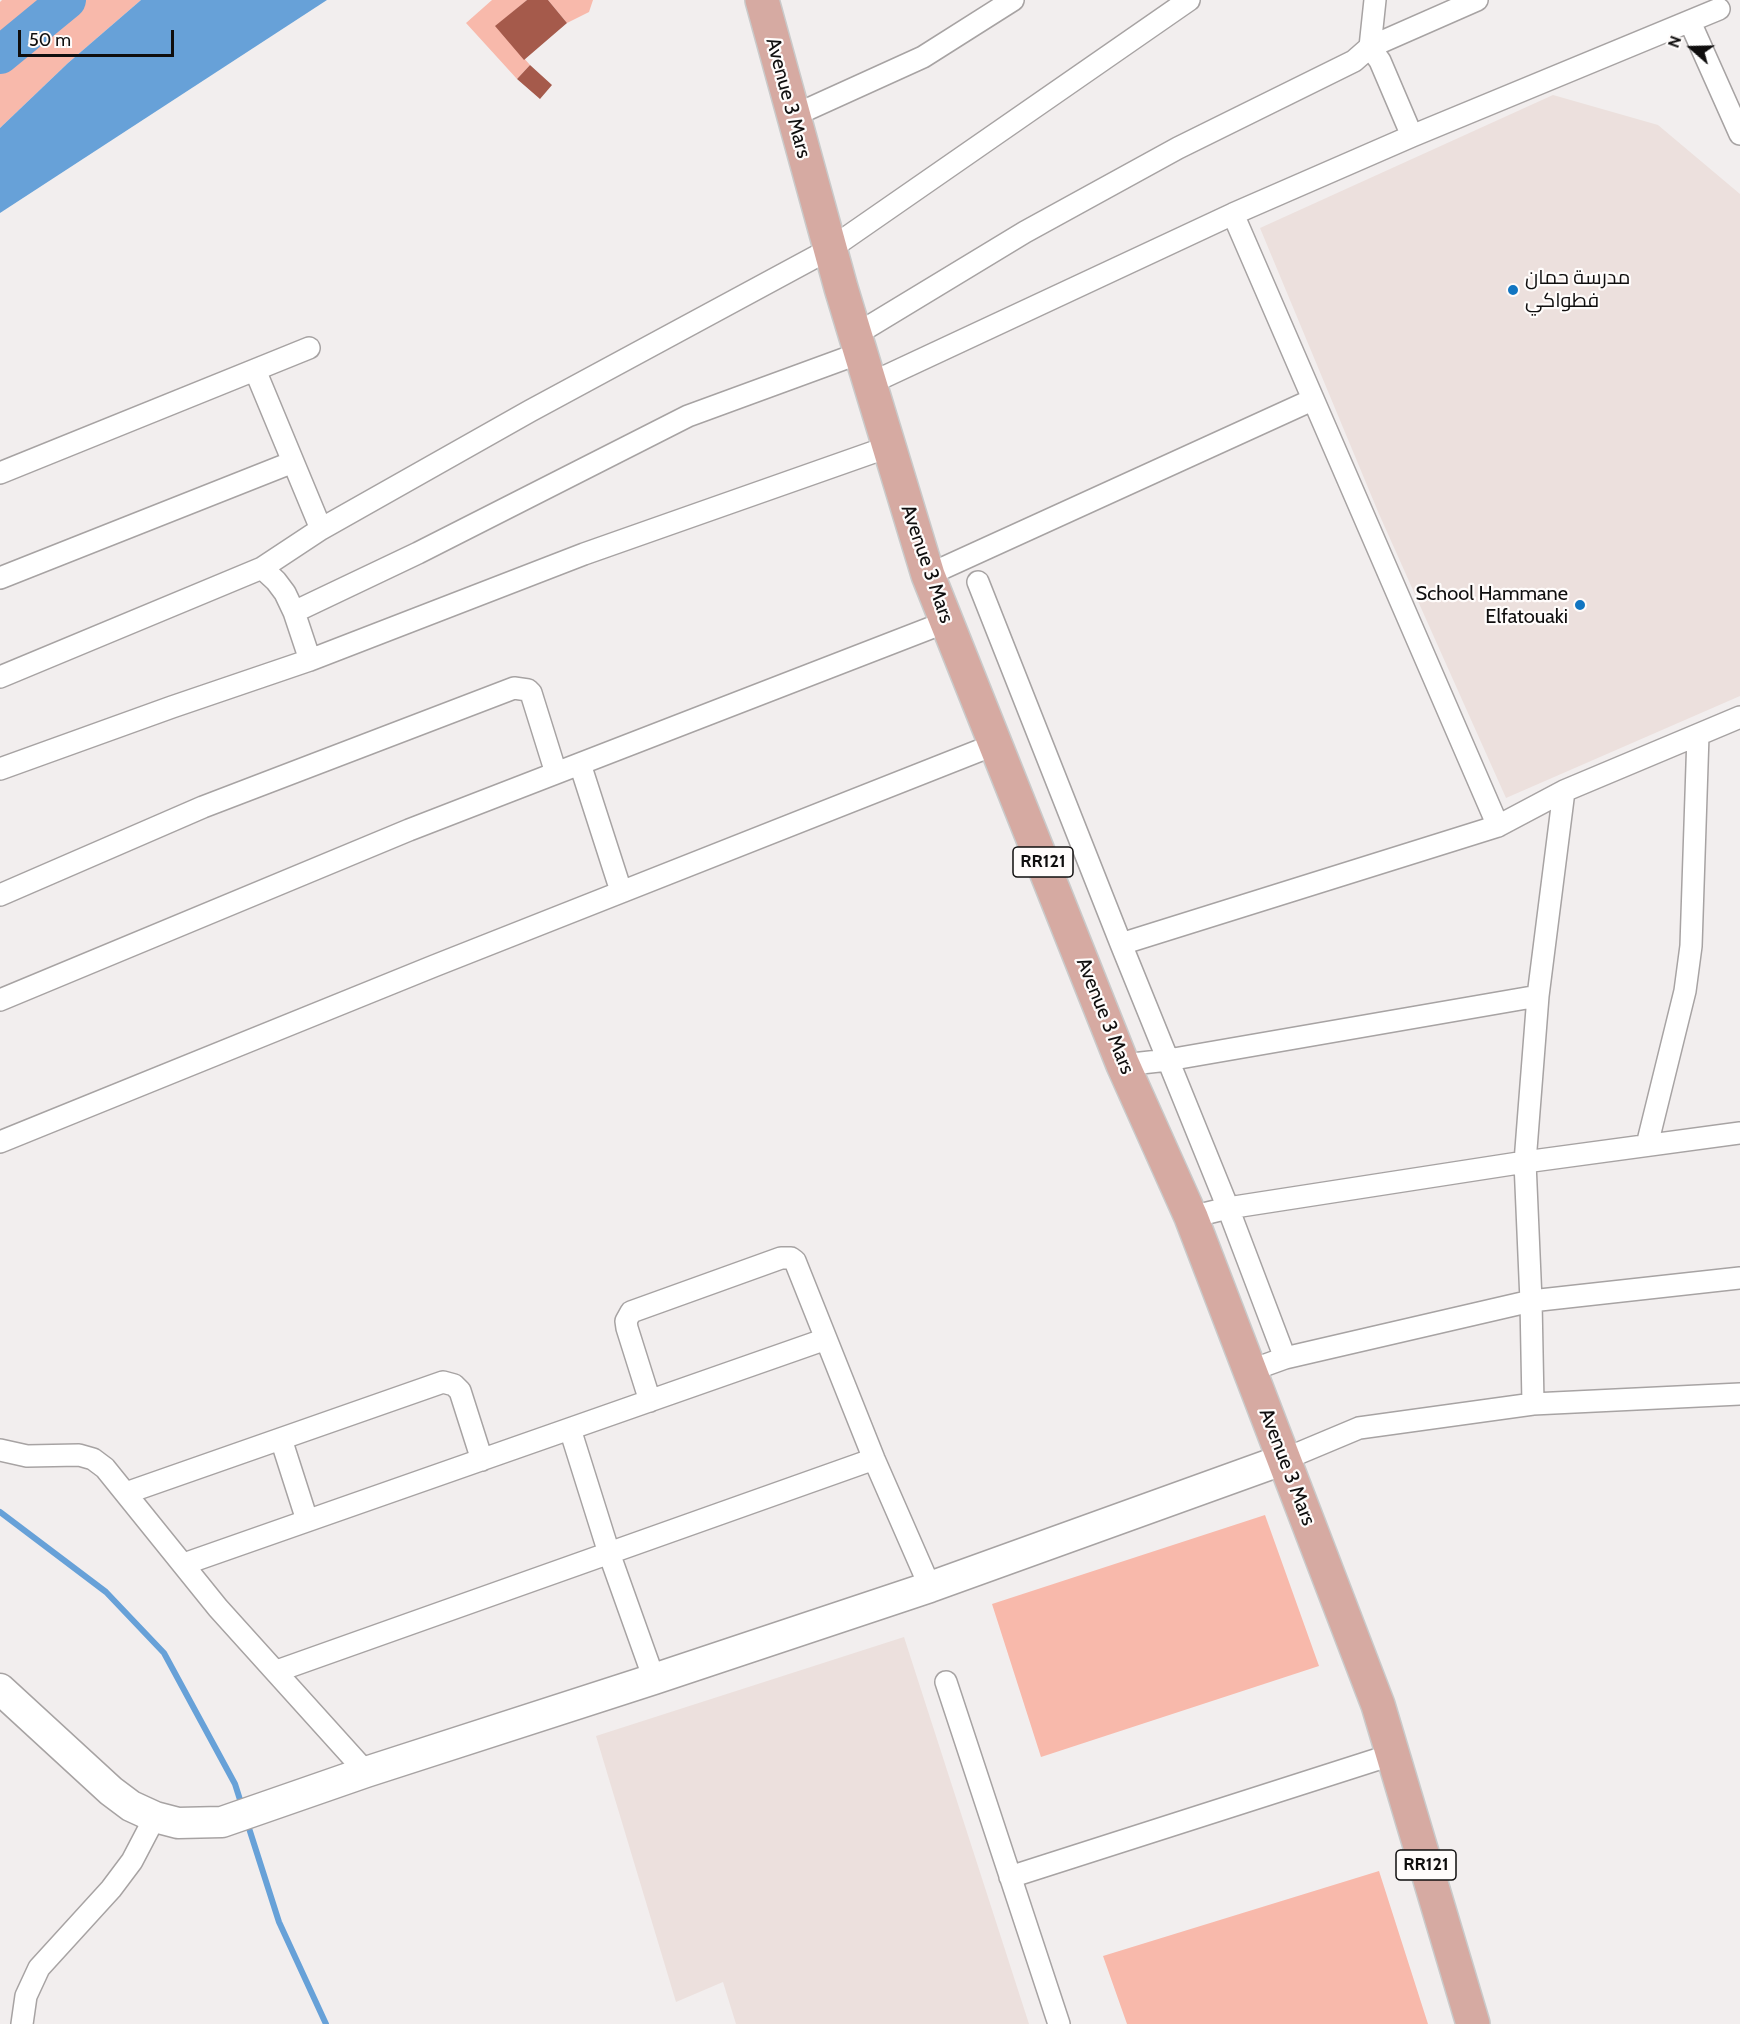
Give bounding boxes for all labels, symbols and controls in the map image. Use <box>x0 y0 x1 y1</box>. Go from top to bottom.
scale bar <box>21 18 177 56</box>
north arrow <box>1662 18 1722 78</box>
text: 50 m <box>29 29 71 51</box>
text: N <box>1664 33 1685 50</box>
street label: Avenue 3 Mars <box>760 35 816 161</box>
place label: مدرسة حمان فطواكي <box>1525 266 1630 313</box>
marker: مدرسة حمان فطواكي <box>1506 283 1520 297</box>
street label: Avenue 3 Mars <box>896 502 958 626</box>
place label: School Hammane Elfatouaki <box>1416 582 1568 629</box>
marker: School Hammane Elfatouaki <box>1573 598 1587 612</box>
road number: RR121 <box>1013 847 1073 877</box>
street label: Avenue 3 Mars <box>1071 954 1139 1078</box>
street label: Avenue 3 Mars <box>1254 1405 1320 1529</box>
road number: RR121 <box>1396 1850 1456 1880</box>

